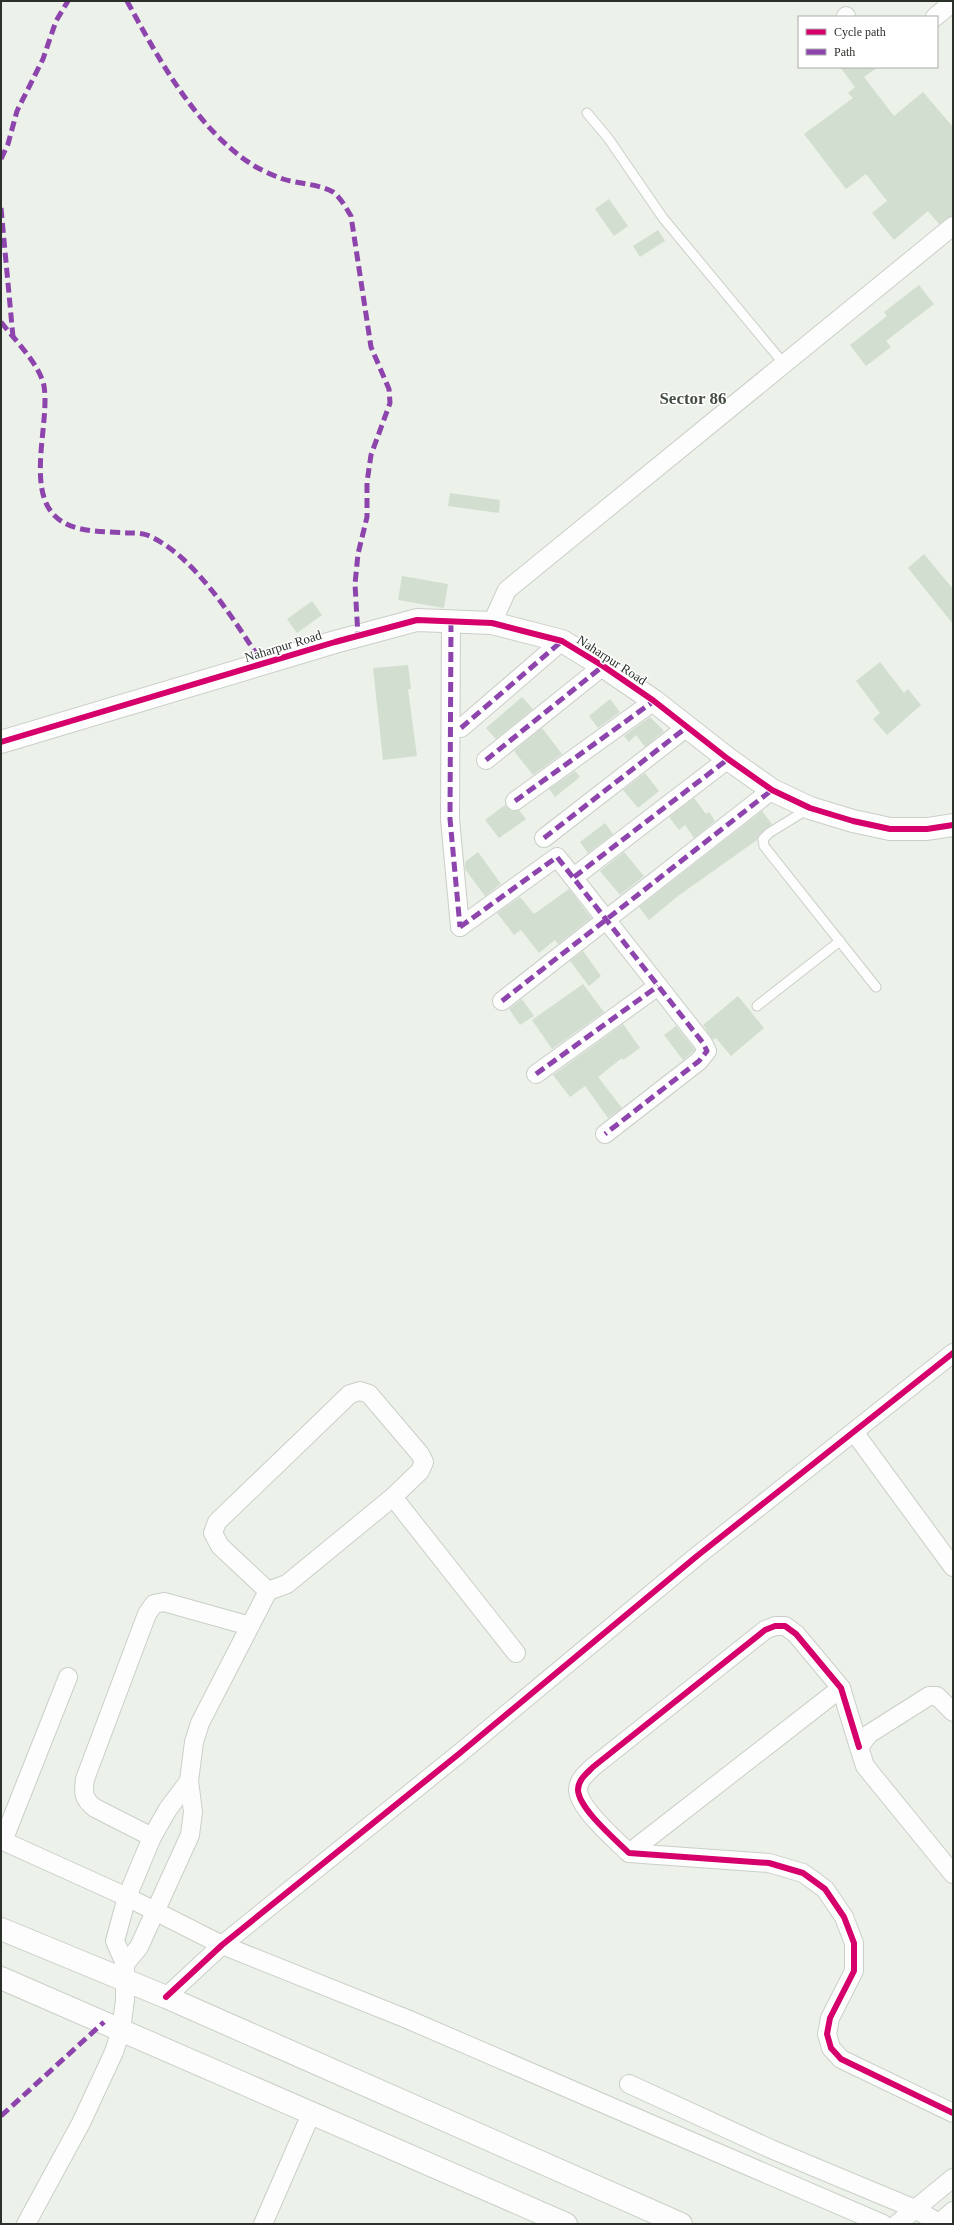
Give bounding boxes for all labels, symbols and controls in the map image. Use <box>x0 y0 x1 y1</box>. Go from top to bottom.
legend <box>798 16 938 68</box>
text: Cycle path <box>834 25 886 39</box>
text: Path <box>834 45 855 59</box>
district label: Sector 86 <box>659 389 727 408</box>
street label: Naharpur Road <box>243 627 324 665</box>
street label: Naharpur Road <box>574 632 650 688</box>

